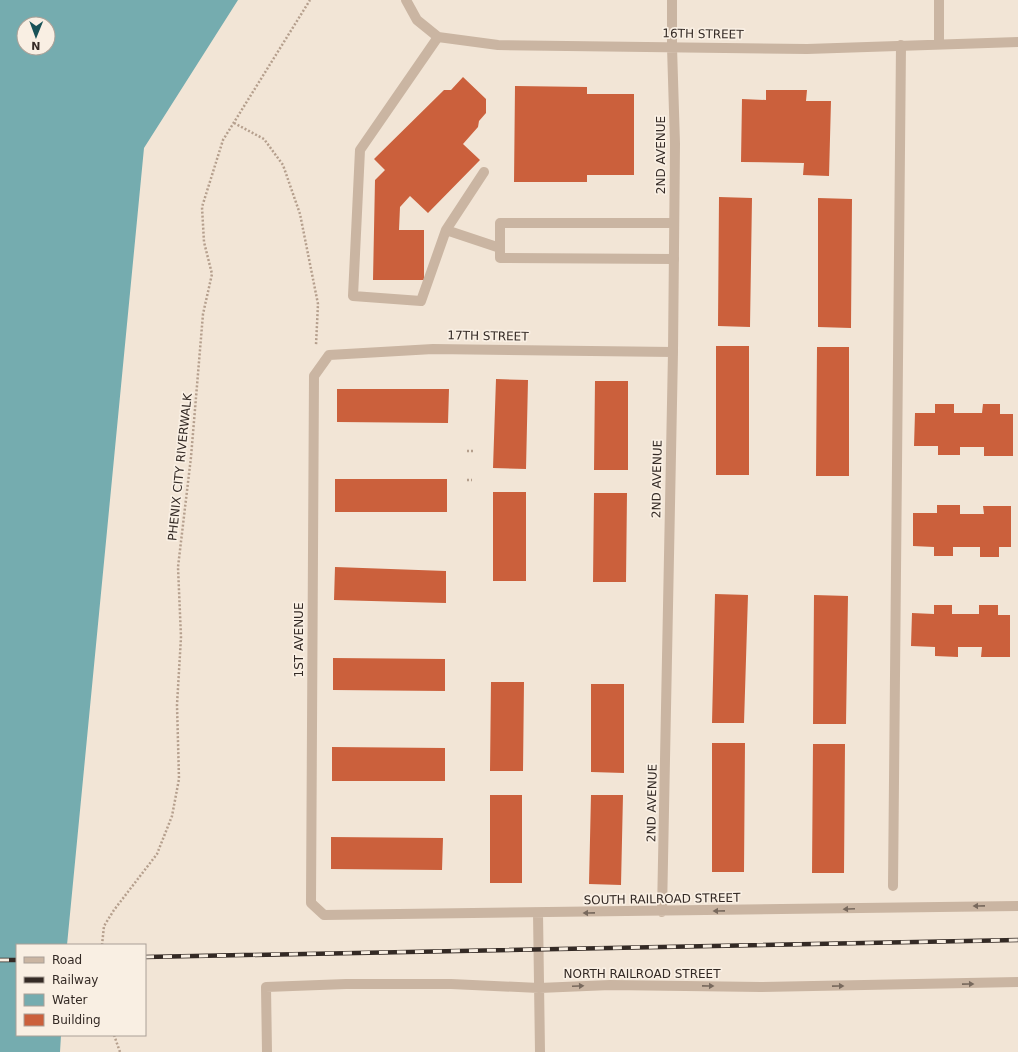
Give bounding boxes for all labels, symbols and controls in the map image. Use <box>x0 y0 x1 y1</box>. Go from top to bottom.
north arrow <box>16 16 56 56</box>
street label: 16TH STREET <box>662 26 744 42</box>
text: N <box>31 39 41 52</box>
street label: 2ND AVENUE <box>654 116 668 194</box>
street label: 17TH STREET <box>447 328 529 344</box>
street label: PHENIX CITY RIVERWALK <box>165 391 195 541</box>
street label: 2ND AVENUE <box>649 440 665 518</box>
street label: 1ST AVENUE <box>292 603 306 677</box>
street label: 2ND AVENUE <box>644 764 660 842</box>
street label: SOUTH RAILROAD STREET <box>583 891 741 907</box>
one-way arrow <box>972 903 985 909</box>
one-way arrow <box>842 906 855 912</box>
one-way arrow <box>712 908 725 914</box>
one-way arrow <box>583 909 595 916</box>
legend <box>16 944 146 1036</box>
text: Road <box>52 953 82 967</box>
street label: NORTH RAILROAD STREET <box>564 967 721 981</box>
text: Railway <box>52 973 98 987</box>
one-way arrow <box>962 980 974 987</box>
one-way arrow <box>572 983 584 990</box>
one-way arrow <box>702 983 715 989</box>
one-way arrow <box>832 983 845 989</box>
text: Water <box>52 993 88 1007</box>
text: Building <box>52 1013 101 1027</box>

